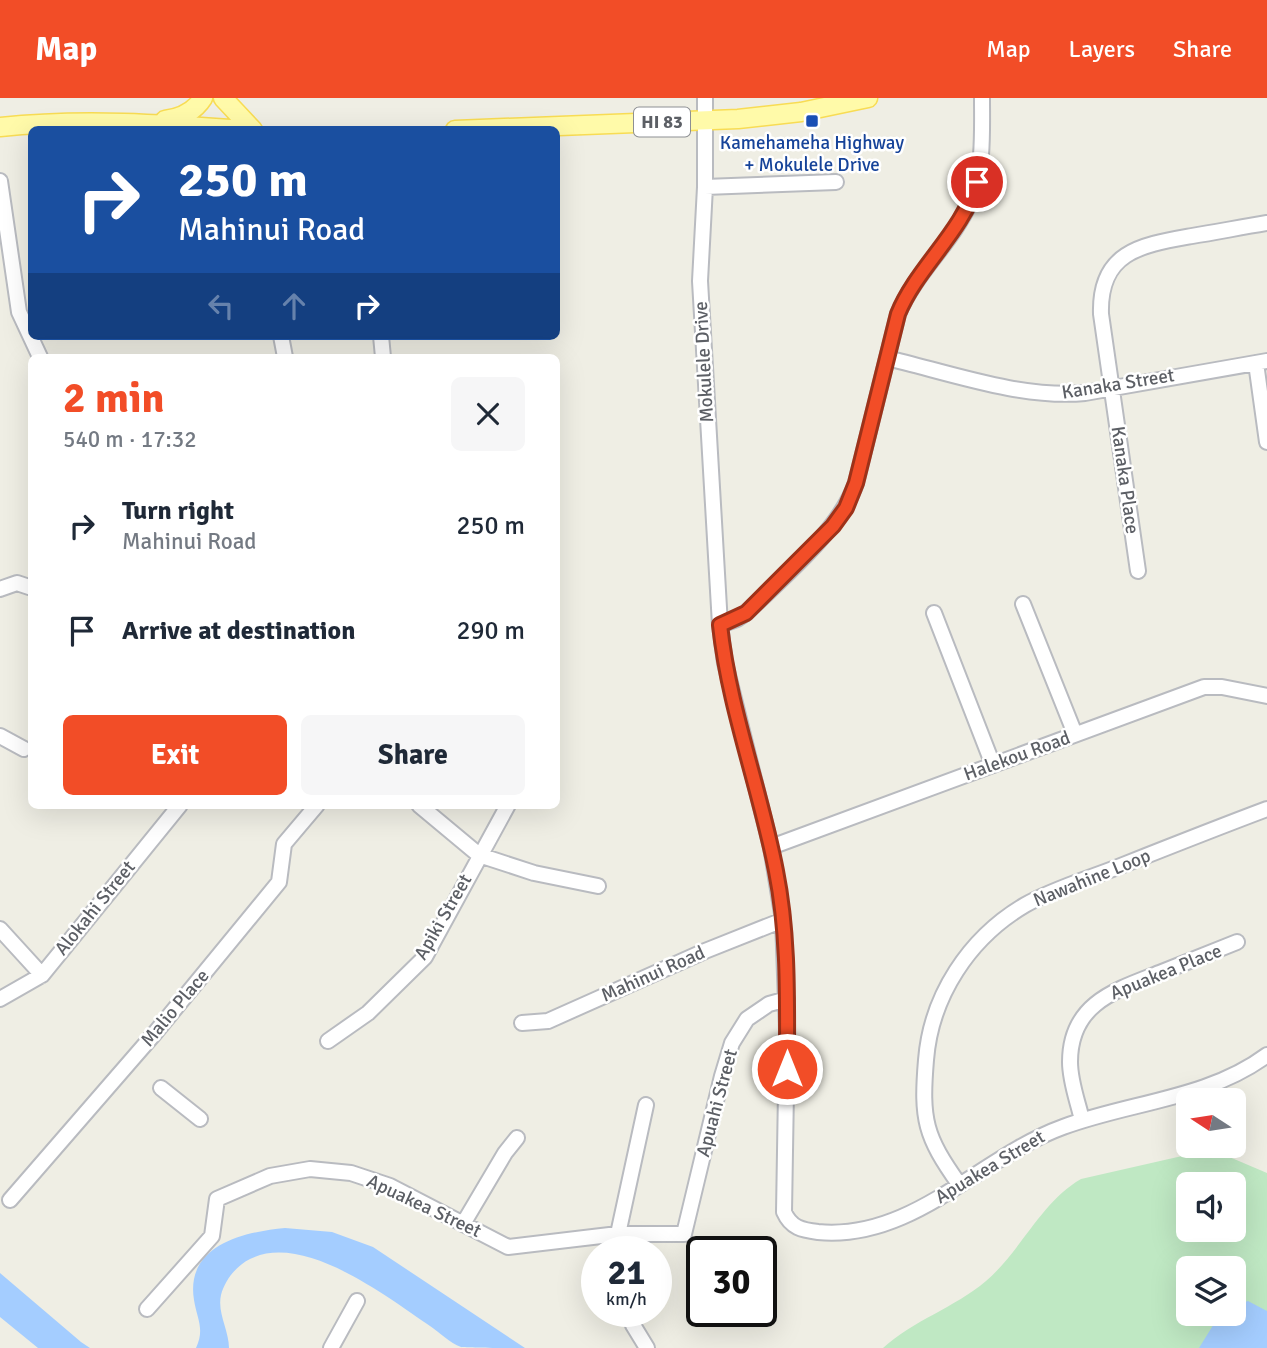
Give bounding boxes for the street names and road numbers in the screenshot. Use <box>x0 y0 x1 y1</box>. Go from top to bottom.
road number: HI 83 <box>634 107 690 136</box>
street label: Mokulele Drive <box>689 301 719 423</box>
street label: Kanaka Street <box>1060 363 1176 405</box>
street label: Kanaka Place <box>1106 425 1144 535</box>
street label: Halekou Road <box>960 726 1074 786</box>
street label: Nawahine Loop <box>1030 844 1154 912</box>
street label: Alokahi Street <box>49 855 141 960</box>
street label: Apiki Street <box>409 870 477 964</box>
street label: Apuakea Place <box>1107 939 1225 1005</box>
street label: Mahinui Road <box>597 940 709 1008</box>
street label: Malio Place <box>136 964 214 1052</box>
street label: Apuahi Street <box>691 1046 743 1160</box>
street label: Apuakea Street <box>931 1125 1049 1209</box>
street label: Apuakea Street <box>363 1169 485 1243</box>

